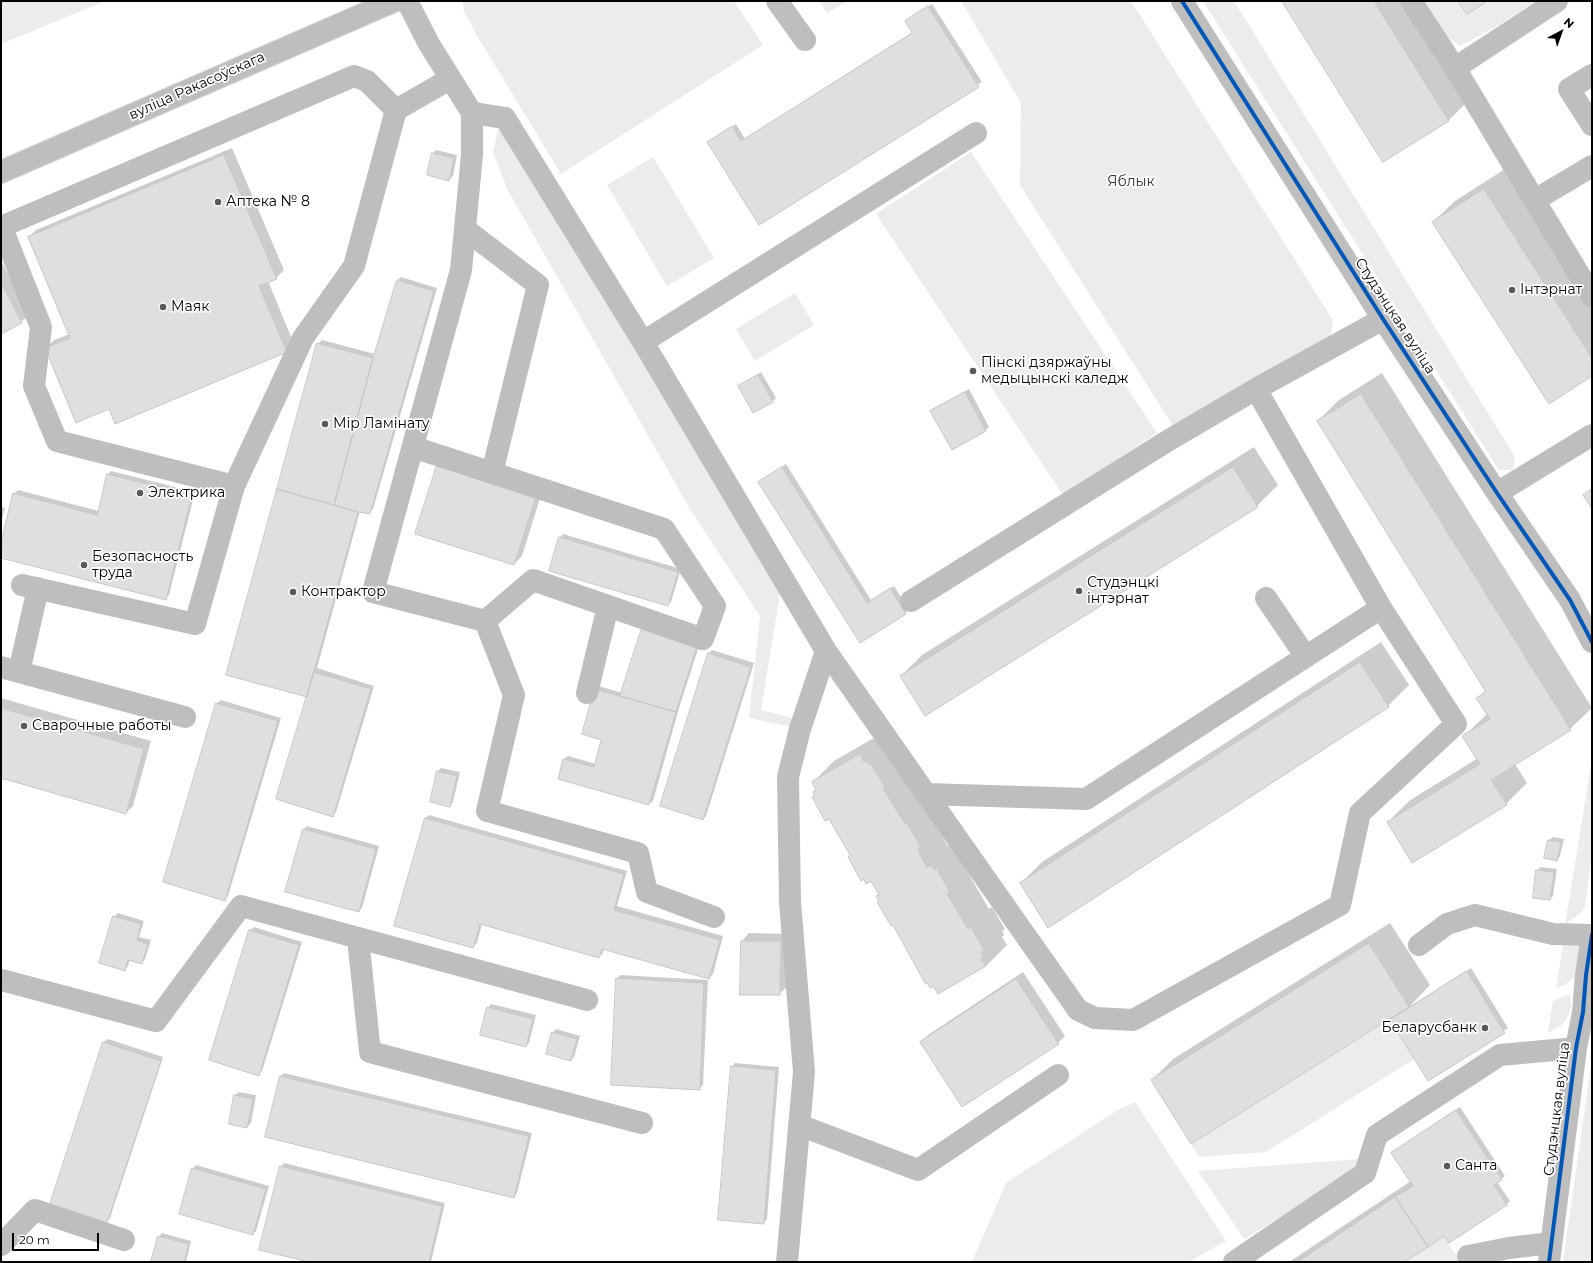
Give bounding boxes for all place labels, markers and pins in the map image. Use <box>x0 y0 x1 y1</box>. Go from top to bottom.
place label: Аптека № 8 <box>226 194 310 210</box>
marker: Аптека № 8 <box>213 197 223 207</box>
place label: Інтэрнат <box>1520 282 1582 298</box>
marker: Інтэрнат <box>1507 285 1517 295</box>
place label: Маяк <box>171 299 209 315</box>
marker: Маяк <box>158 302 168 312</box>
place label: Пінскі дзяржаўны медыцынскі каледж <box>981 355 1128 388</box>
marker: Пінскі дзяржаўны медыцынскі каледж <box>968 366 978 376</box>
place label: Мір Ламінату <box>333 416 430 432</box>
marker: Мір Ламінату <box>320 419 330 429</box>
place label: Электрика <box>148 485 225 501</box>
marker: Электрика <box>135 488 145 498</box>
place label: Безопасность труда <box>92 549 193 582</box>
marker: Безопасность труда <box>79 560 89 570</box>
place label: Студэнцкі інтэрнат <box>1087 575 1159 608</box>
place label: Контрактор <box>301 584 386 600</box>
marker: Студэнцкі інтэрнат <box>1074 586 1084 596</box>
marker: Контрактор <box>288 587 298 597</box>
place label: Сварочные работы <box>32 718 172 734</box>
marker: Сварочные работы <box>19 721 29 731</box>
place label: Беларусбанк <box>1382 1020 1477 1036</box>
marker: Беларусбанк <box>1480 1023 1490 1033</box>
place label: Санта <box>1455 1158 1497 1174</box>
marker: Санта <box>1442 1161 1452 1171</box>

